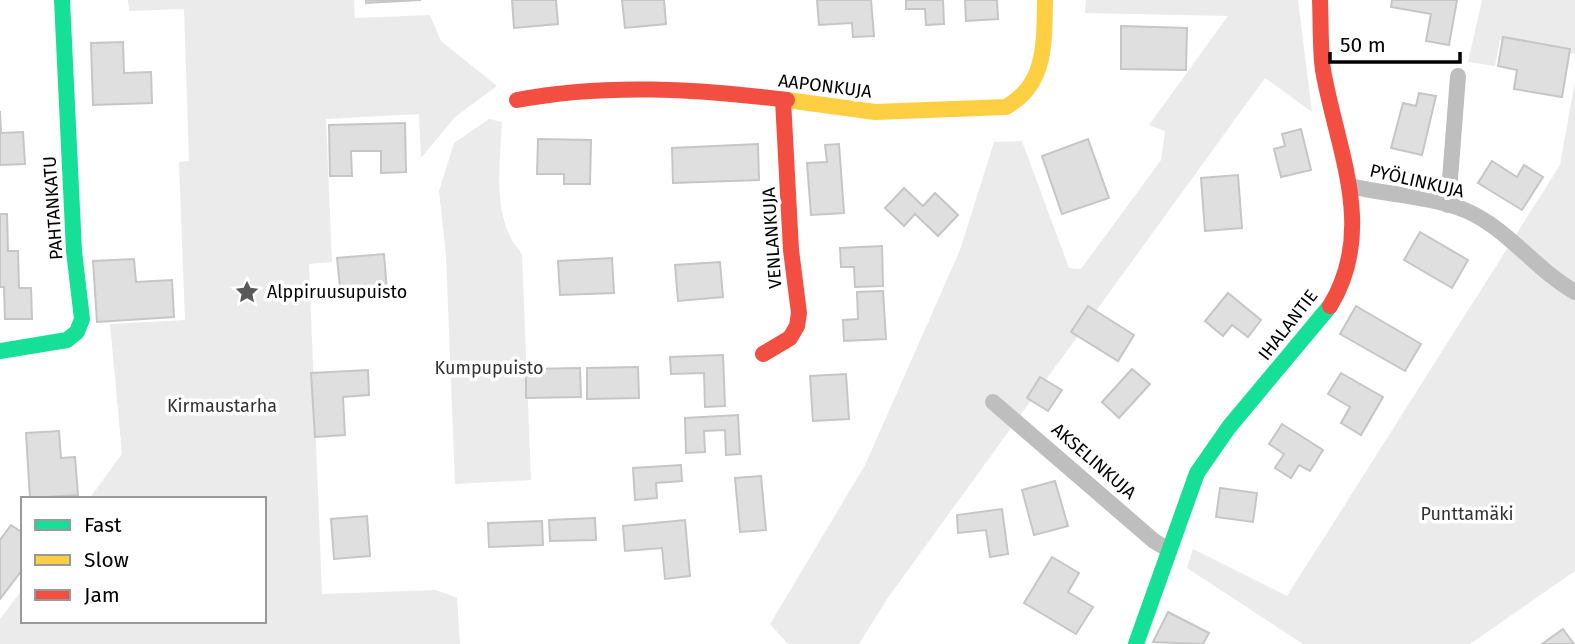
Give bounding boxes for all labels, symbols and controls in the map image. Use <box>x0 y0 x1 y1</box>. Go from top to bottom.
scale bar <box>1330 21 1460 65</box>
text: 50 m <box>1340 32 1386 58</box>
street label: AAPONKUJA <box>777 69 874 103</box>
street label: PAHTANKATU <box>38 155 68 261</box>
street label: PYÖLINKUJA <box>1368 159 1467 203</box>
street label: VENLANKUJA <box>757 186 787 289</box>
place icon: Alppiruusupuisto <box>233 278 261 306</box>
place label: Alppiruusupuisto <box>267 281 407 303</box>
street label: IHALANTIE <box>1254 285 1322 365</box>
park label: Kumpupuisto <box>435 357 543 379</box>
park label: Kirmaustarha <box>167 395 277 417</box>
street label: AKSELINKUJA <box>1047 418 1141 504</box>
legend <box>21 497 266 623</box>
park label: Punttamäki <box>1420 503 1514 525</box>
text: Fast <box>84 512 122 538</box>
text: Slow <box>84 547 129 573</box>
text: Jam <box>84 582 120 608</box>

